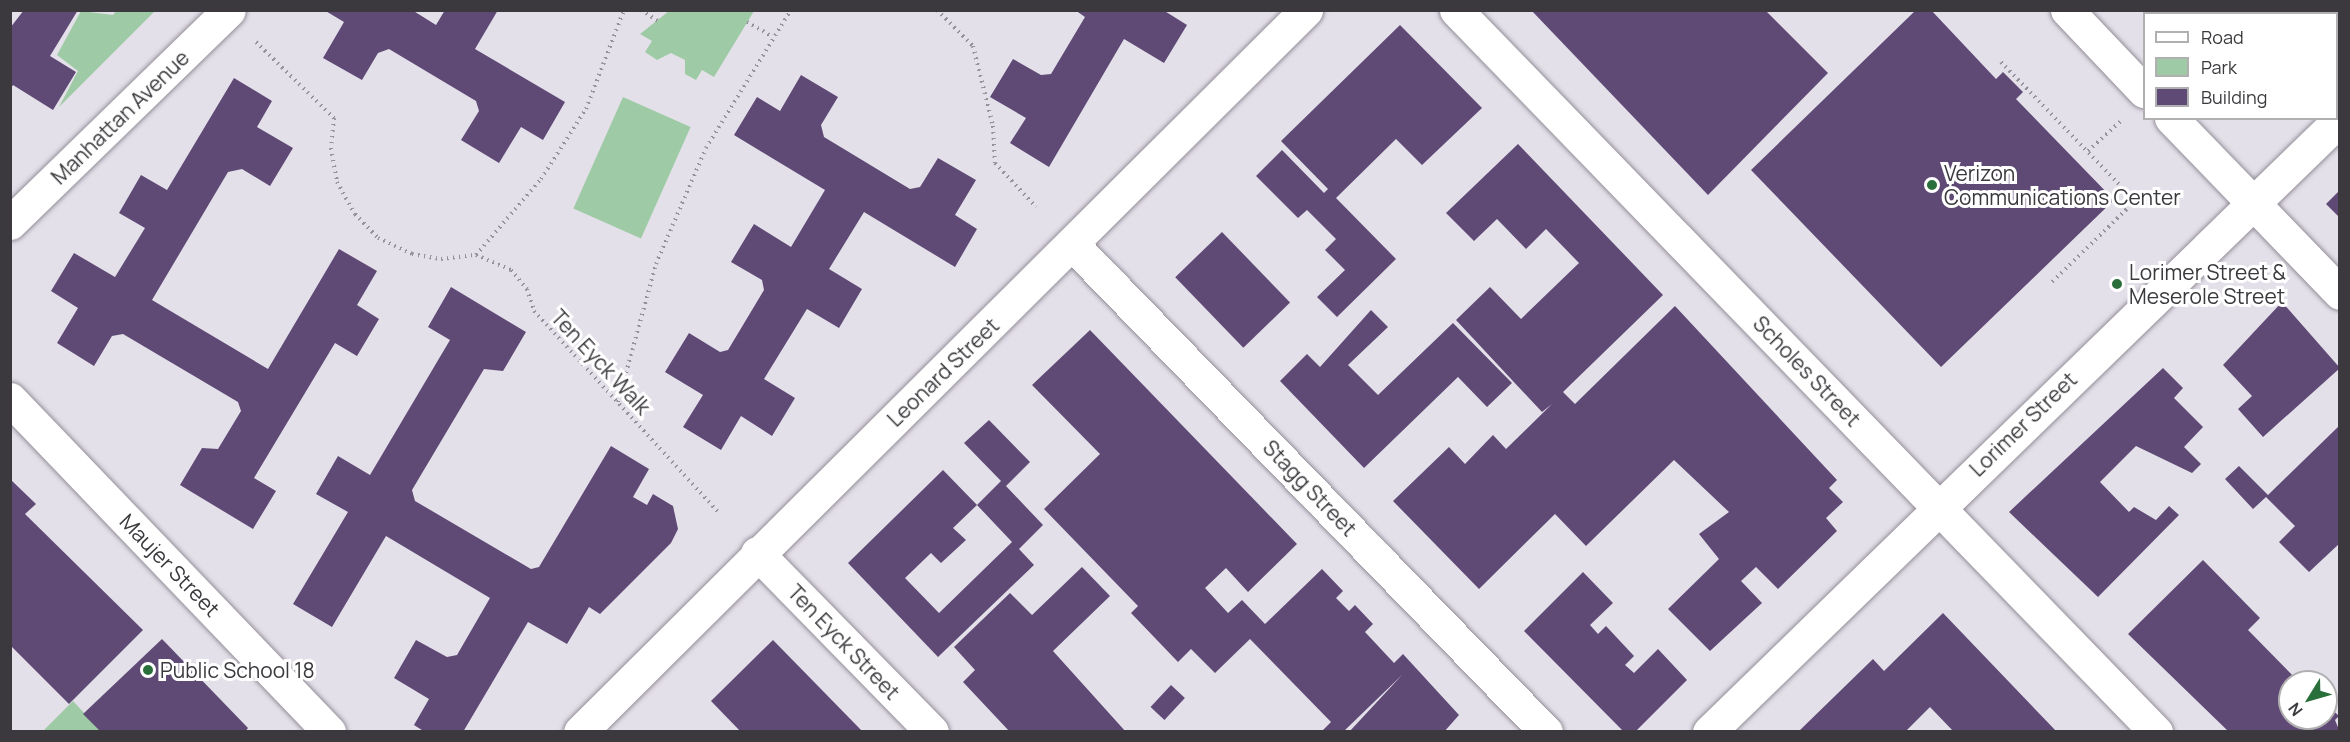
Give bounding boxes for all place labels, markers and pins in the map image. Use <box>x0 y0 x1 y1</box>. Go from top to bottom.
place label: Verizon Communications Center <box>1944 160 2181 210</box>
marker: Verizon Communications Center <box>1925 178 1939 192</box>
place label: Lorimer Street & Meserole Street <box>2129 259 2286 309</box>
marker: Lorimer Street & Meserole Street <box>2110 277 2124 291</box>
place label: Public School 18 <box>160 657 315 683</box>
marker: Public School 18 <box>141 663 155 677</box>

